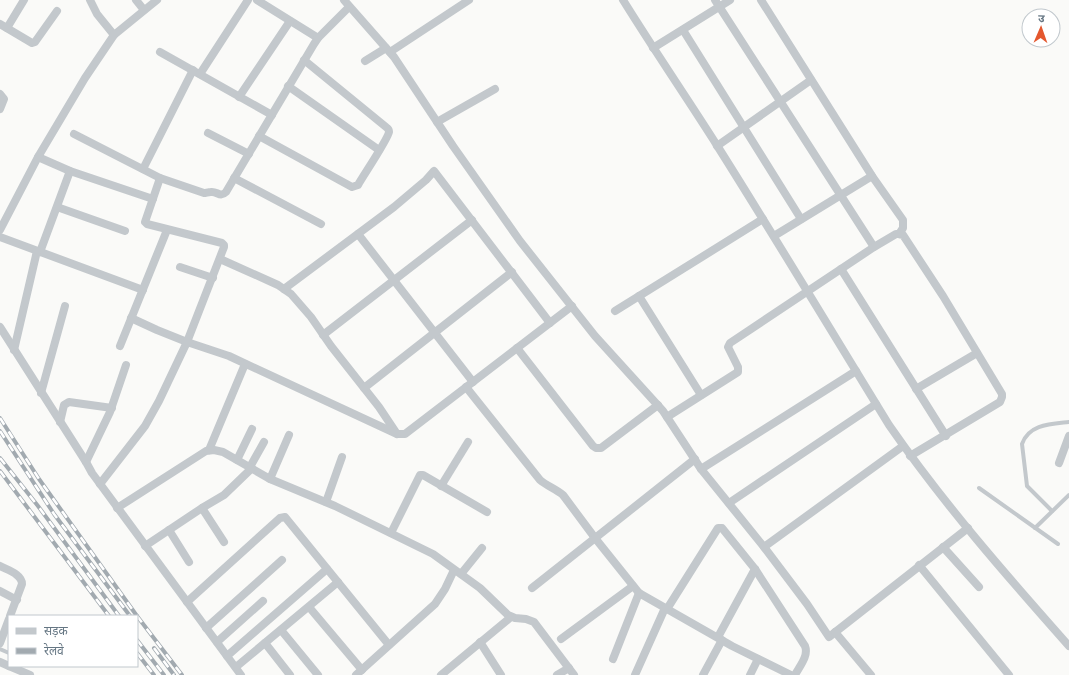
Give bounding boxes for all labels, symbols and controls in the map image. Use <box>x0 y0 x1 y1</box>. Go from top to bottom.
north arrow <box>1021 8 1061 48</box>
text: उ <box>1038 11 1045 25</box>
legend <box>8 615 138 667</box>
text: सड़क <box>44 623 69 638</box>
text: रेलवे <box>44 643 64 658</box>

